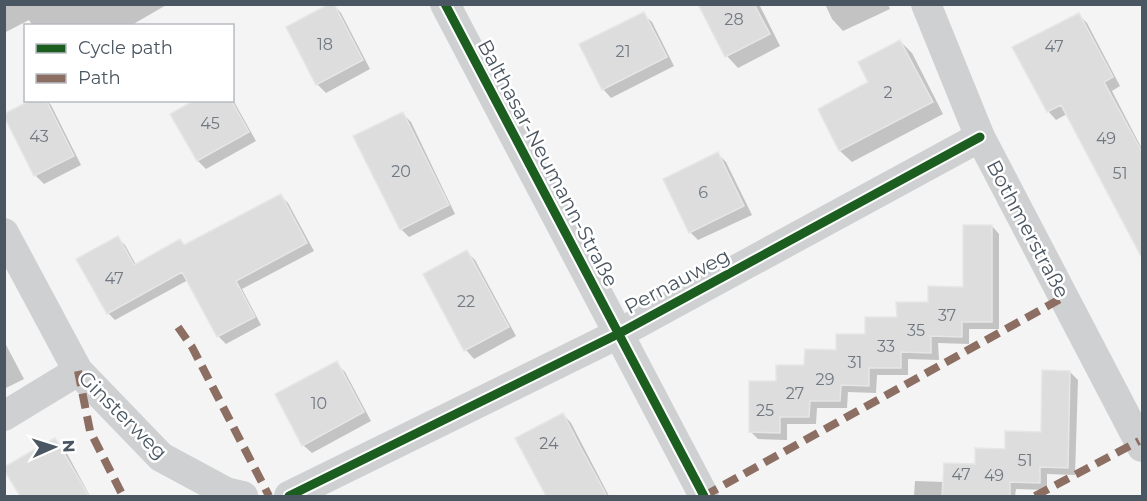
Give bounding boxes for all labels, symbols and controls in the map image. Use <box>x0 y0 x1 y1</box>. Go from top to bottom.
house number: 28 <box>724 10 744 29</box>
legend <box>24 24 234 102</box>
house number: 18 <box>317 35 333 54</box>
street label: Balthasar-Neumann-Straße <box>472 35 624 291</box>
text: Cycle path <box>78 37 173 59</box>
house number: 47 <box>1044 37 1064 56</box>
house number: 21 <box>616 42 630 61</box>
text: Path <box>78 67 121 89</box>
house number: 2 <box>883 83 893 102</box>
house number: 45 <box>200 114 220 133</box>
house number: 43 <box>29 127 49 146</box>
house number: 49 <box>1096 129 1116 148</box>
street label: Bothmerstraße <box>982 156 1074 302</box>
house number: 20 <box>391 162 411 181</box>
house number: 51 <box>1113 164 1127 183</box>
house number: 6 <box>698 183 708 202</box>
street label: Pernauweg <box>620 243 734 319</box>
house number: 47 <box>104 269 124 288</box>
house number: 22 <box>457 292 475 311</box>
house number: 37 <box>938 306 956 325</box>
house number: 35 <box>907 321 925 340</box>
house number: 33 <box>877 337 895 356</box>
house number: 31 <box>848 353 862 372</box>
street label: Ginsterweg <box>74 366 172 464</box>
house number: 29 <box>816 370 834 389</box>
house number: 27 <box>786 384 804 403</box>
house number: 10 <box>311 394 327 413</box>
house number: 25 <box>756 401 774 420</box>
north arrow <box>24 417 84 477</box>
house number: 24 <box>539 434 559 453</box>
text: N <box>59 439 78 453</box>
house number: 51 <box>1018 451 1032 470</box>
house number: 47 <box>951 465 971 484</box>
house number: 49 <box>984 466 1004 485</box>

